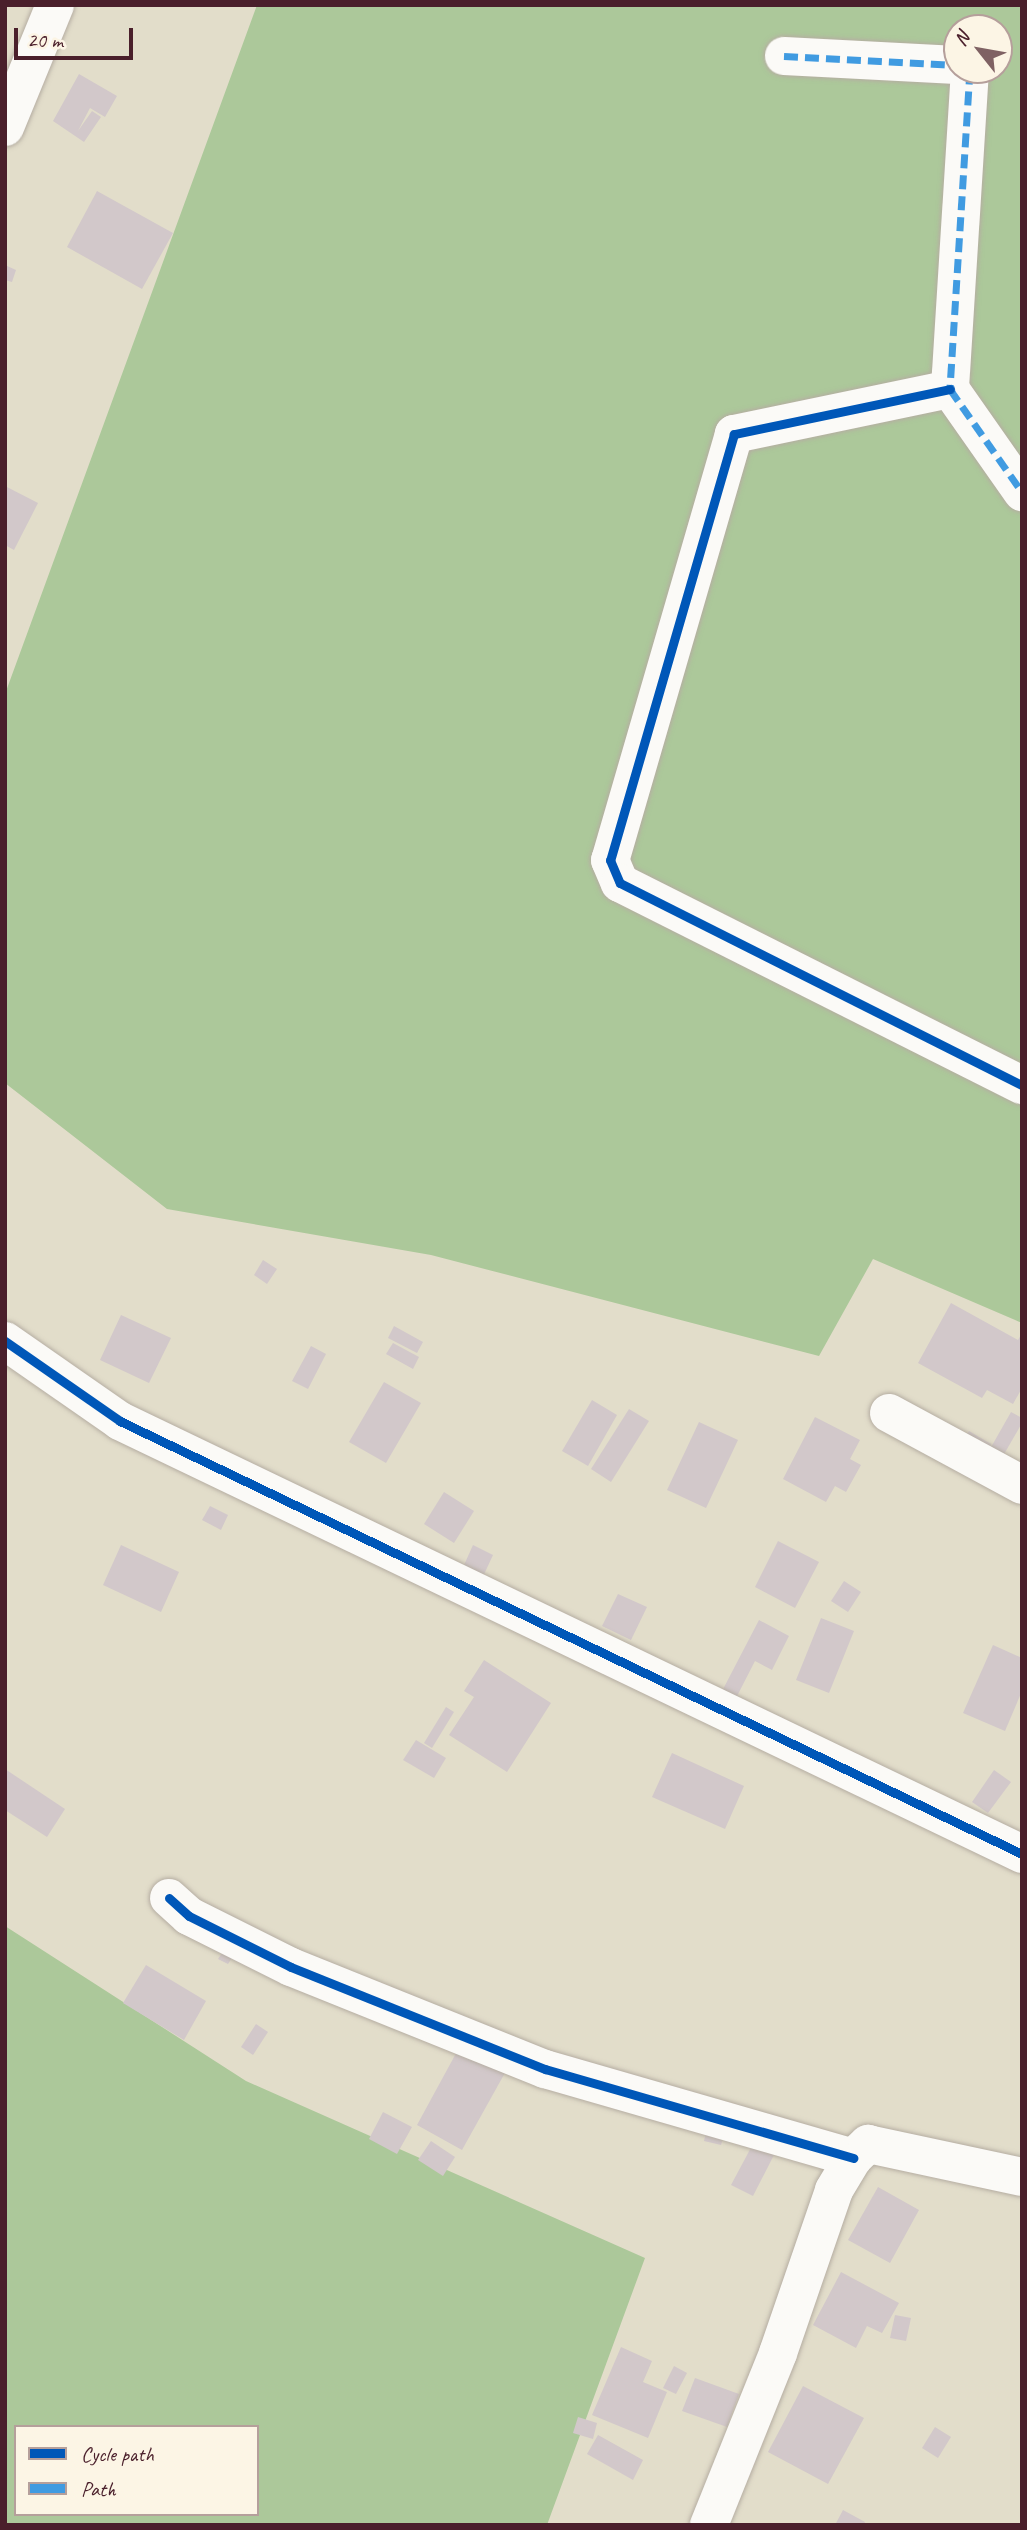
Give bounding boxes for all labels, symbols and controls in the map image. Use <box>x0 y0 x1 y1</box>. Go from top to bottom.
scale bar <box>18 14 136 58</box>
north arrow <box>943 14 1013 84</box>
text: 20 m <box>27 27 63 53</box>
text: N <box>948 28 975 50</box>
legend <box>14 2425 259 2516</box>
text: Cycle path <box>81 2441 154 2467</box>
text: Path <box>81 2476 116 2502</box>

